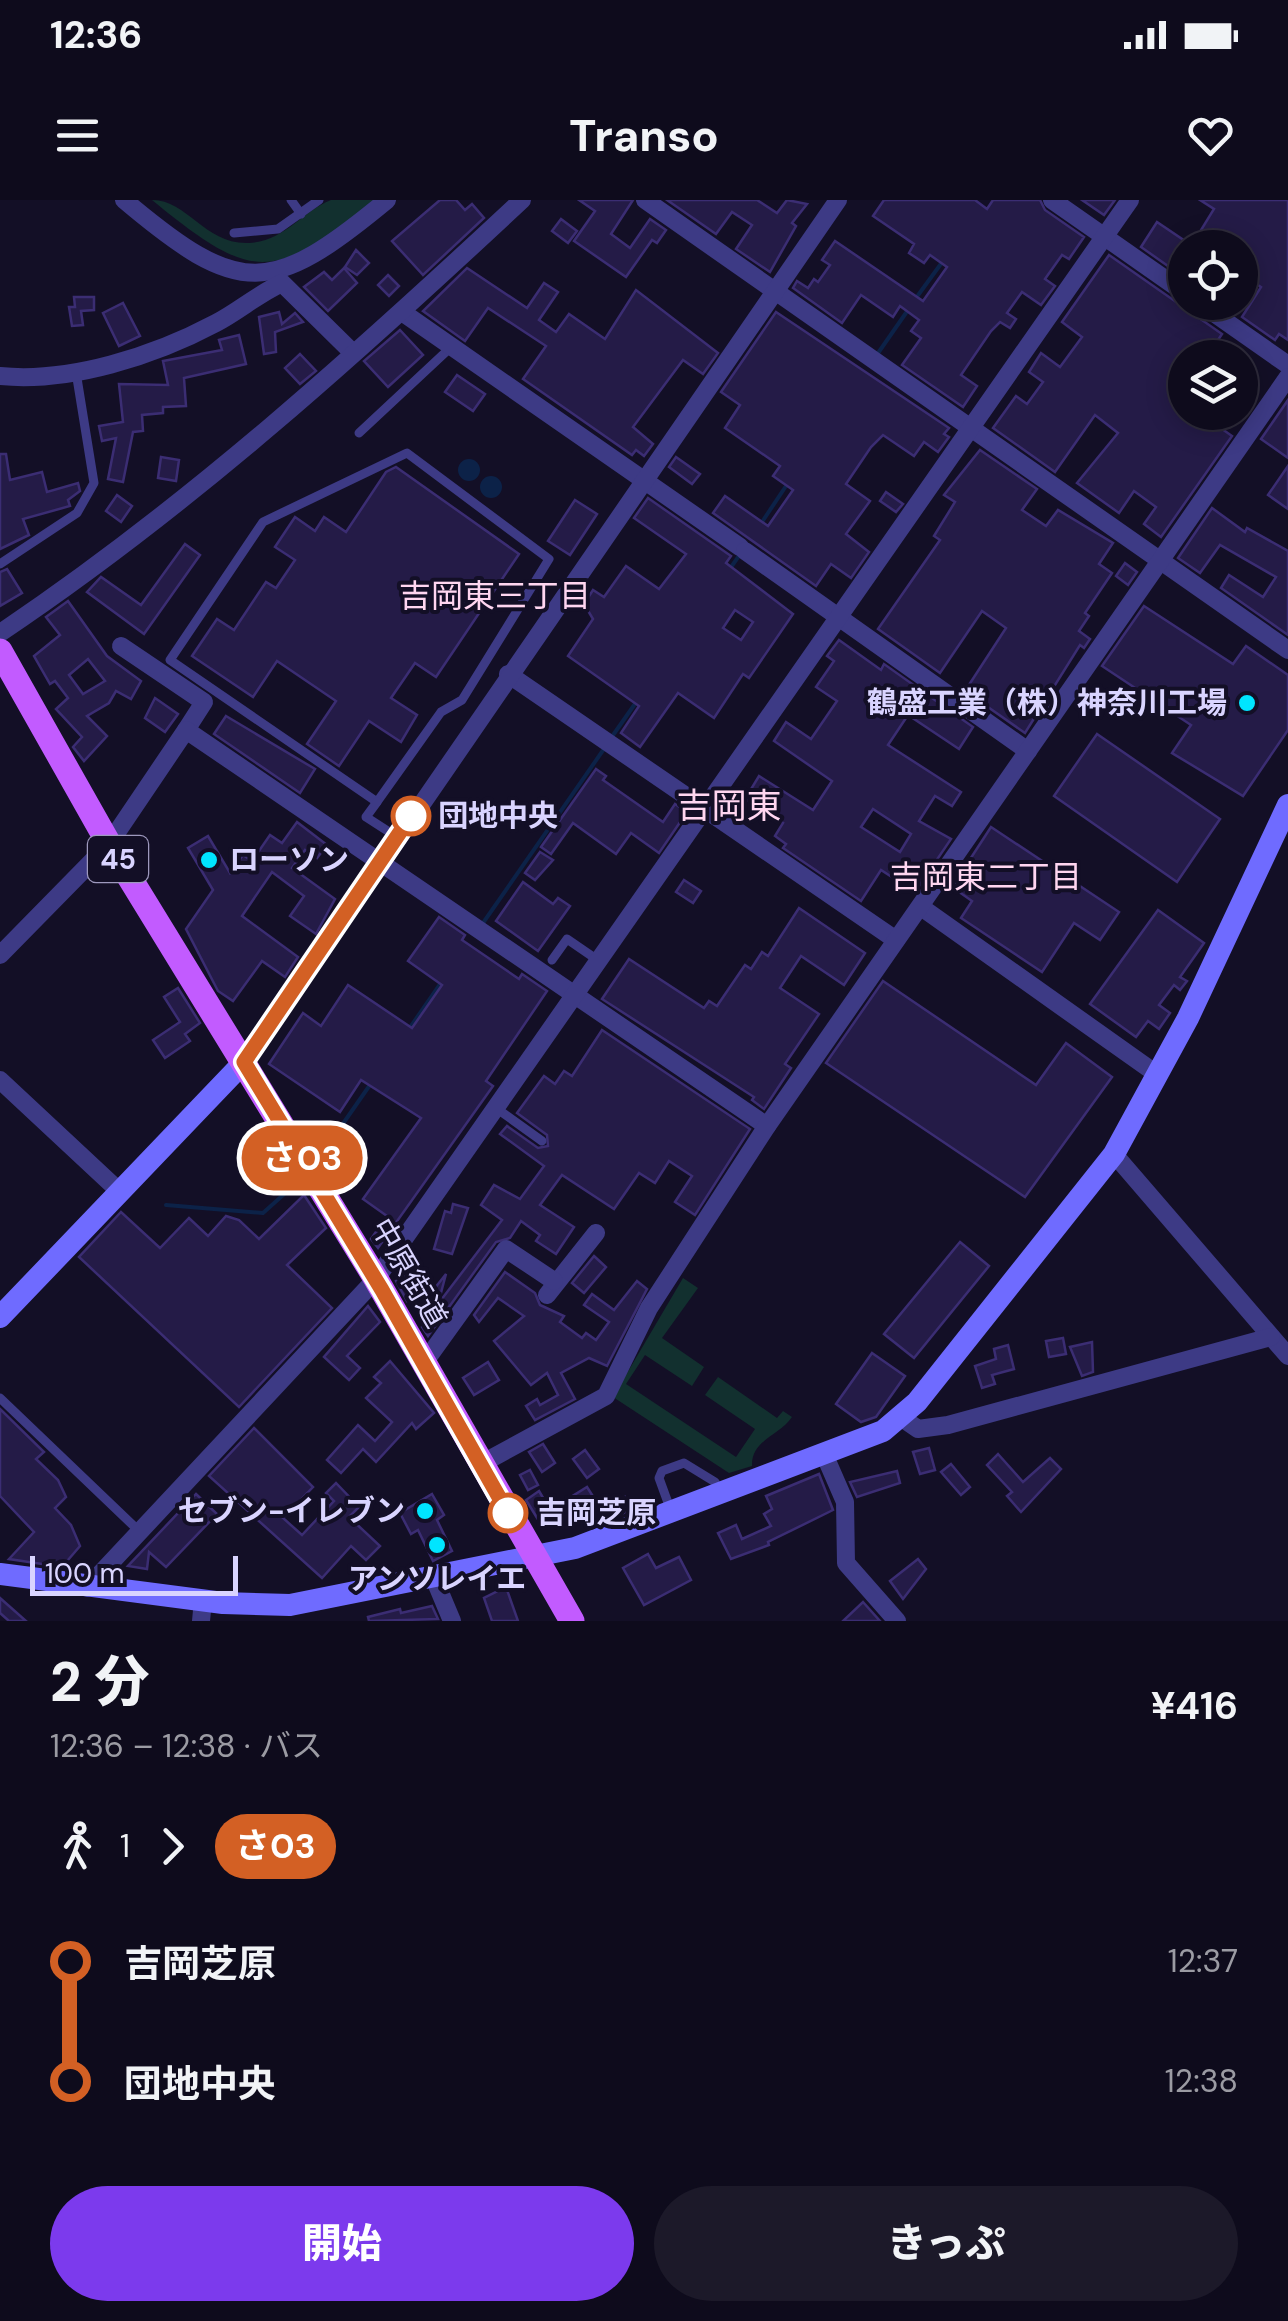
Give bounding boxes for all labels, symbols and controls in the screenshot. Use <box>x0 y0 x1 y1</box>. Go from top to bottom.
text: 12:36 <box>50 10 142 60</box>
text: Transo <box>569 106 719 165</box>
icon: menu <box>50 108 105 163</box>
icon: heart <box>1183 108 1238 163</box>
map controls <box>1168 230 1258 430</box>
button: locate <box>1168 230 1258 320</box>
button: layers <box>1168 340 1258 430</box>
district label: 吉岡東三丁目 <box>399 575 591 617</box>
place label: 鶴盛工業（株）神奈川工場 <box>867 683 1227 722</box>
marker: 鶴盛工業（株）神奈川工場 <box>1236 692 1258 714</box>
district label: 吉岡東 <box>676 783 782 829</box>
place label: 団地中央 <box>438 796 558 835</box>
marker: 団地中央 <box>392 797 430 835</box>
road number: 45 <box>88 836 148 882</box>
place label: ローソン <box>229 840 349 879</box>
marker: ローソン <box>198 849 220 871</box>
district label: 吉岡東二丁目 <box>890 856 1082 898</box>
line badge: さ03 <box>244 1126 360 1190</box>
text: さ03 <box>262 1135 342 1181</box>
street label: 中原街道 <box>363 1211 456 1334</box>
place label: セブン-イレブン <box>178 1491 405 1530</box>
place label: 吉岡芝原 <box>536 1493 656 1532</box>
marker: 吉岡芝原 <box>489 1494 527 1532</box>
marker: セブン-イレブン <box>414 1500 436 1522</box>
marker: アンソレイエ <box>426 1534 448 1556</box>
scale bar <box>30 1551 238 1596</box>
text: 100 m <box>45 1555 124 1592</box>
place label: アンソレイエ <box>348 1559 526 1598</box>
text: 2 分 <box>50 1646 150 1718</box>
text: ¥416 <box>1151 1681 1238 1731</box>
text: 12:36 – 12:38 · バス <box>50 1725 323 1767</box>
icon: walk <box>50 1819 105 1874</box>
icon: forward <box>145 1819 200 1874</box>
text: さ03 <box>235 1823 316 1869</box>
text: 1 <box>120 1825 130 1867</box>
text: 吉岡芝原 <box>124 1939 276 1989</box>
text: 12:37 <box>1168 1940 1238 1982</box>
text: 団地中央 <box>124 2059 276 2109</box>
text: 12:38 <box>1165 2060 1238 2102</box>
button: 開始 <box>50 2186 634 2301</box>
button: きっぷ <box>654 2186 1238 2301</box>

